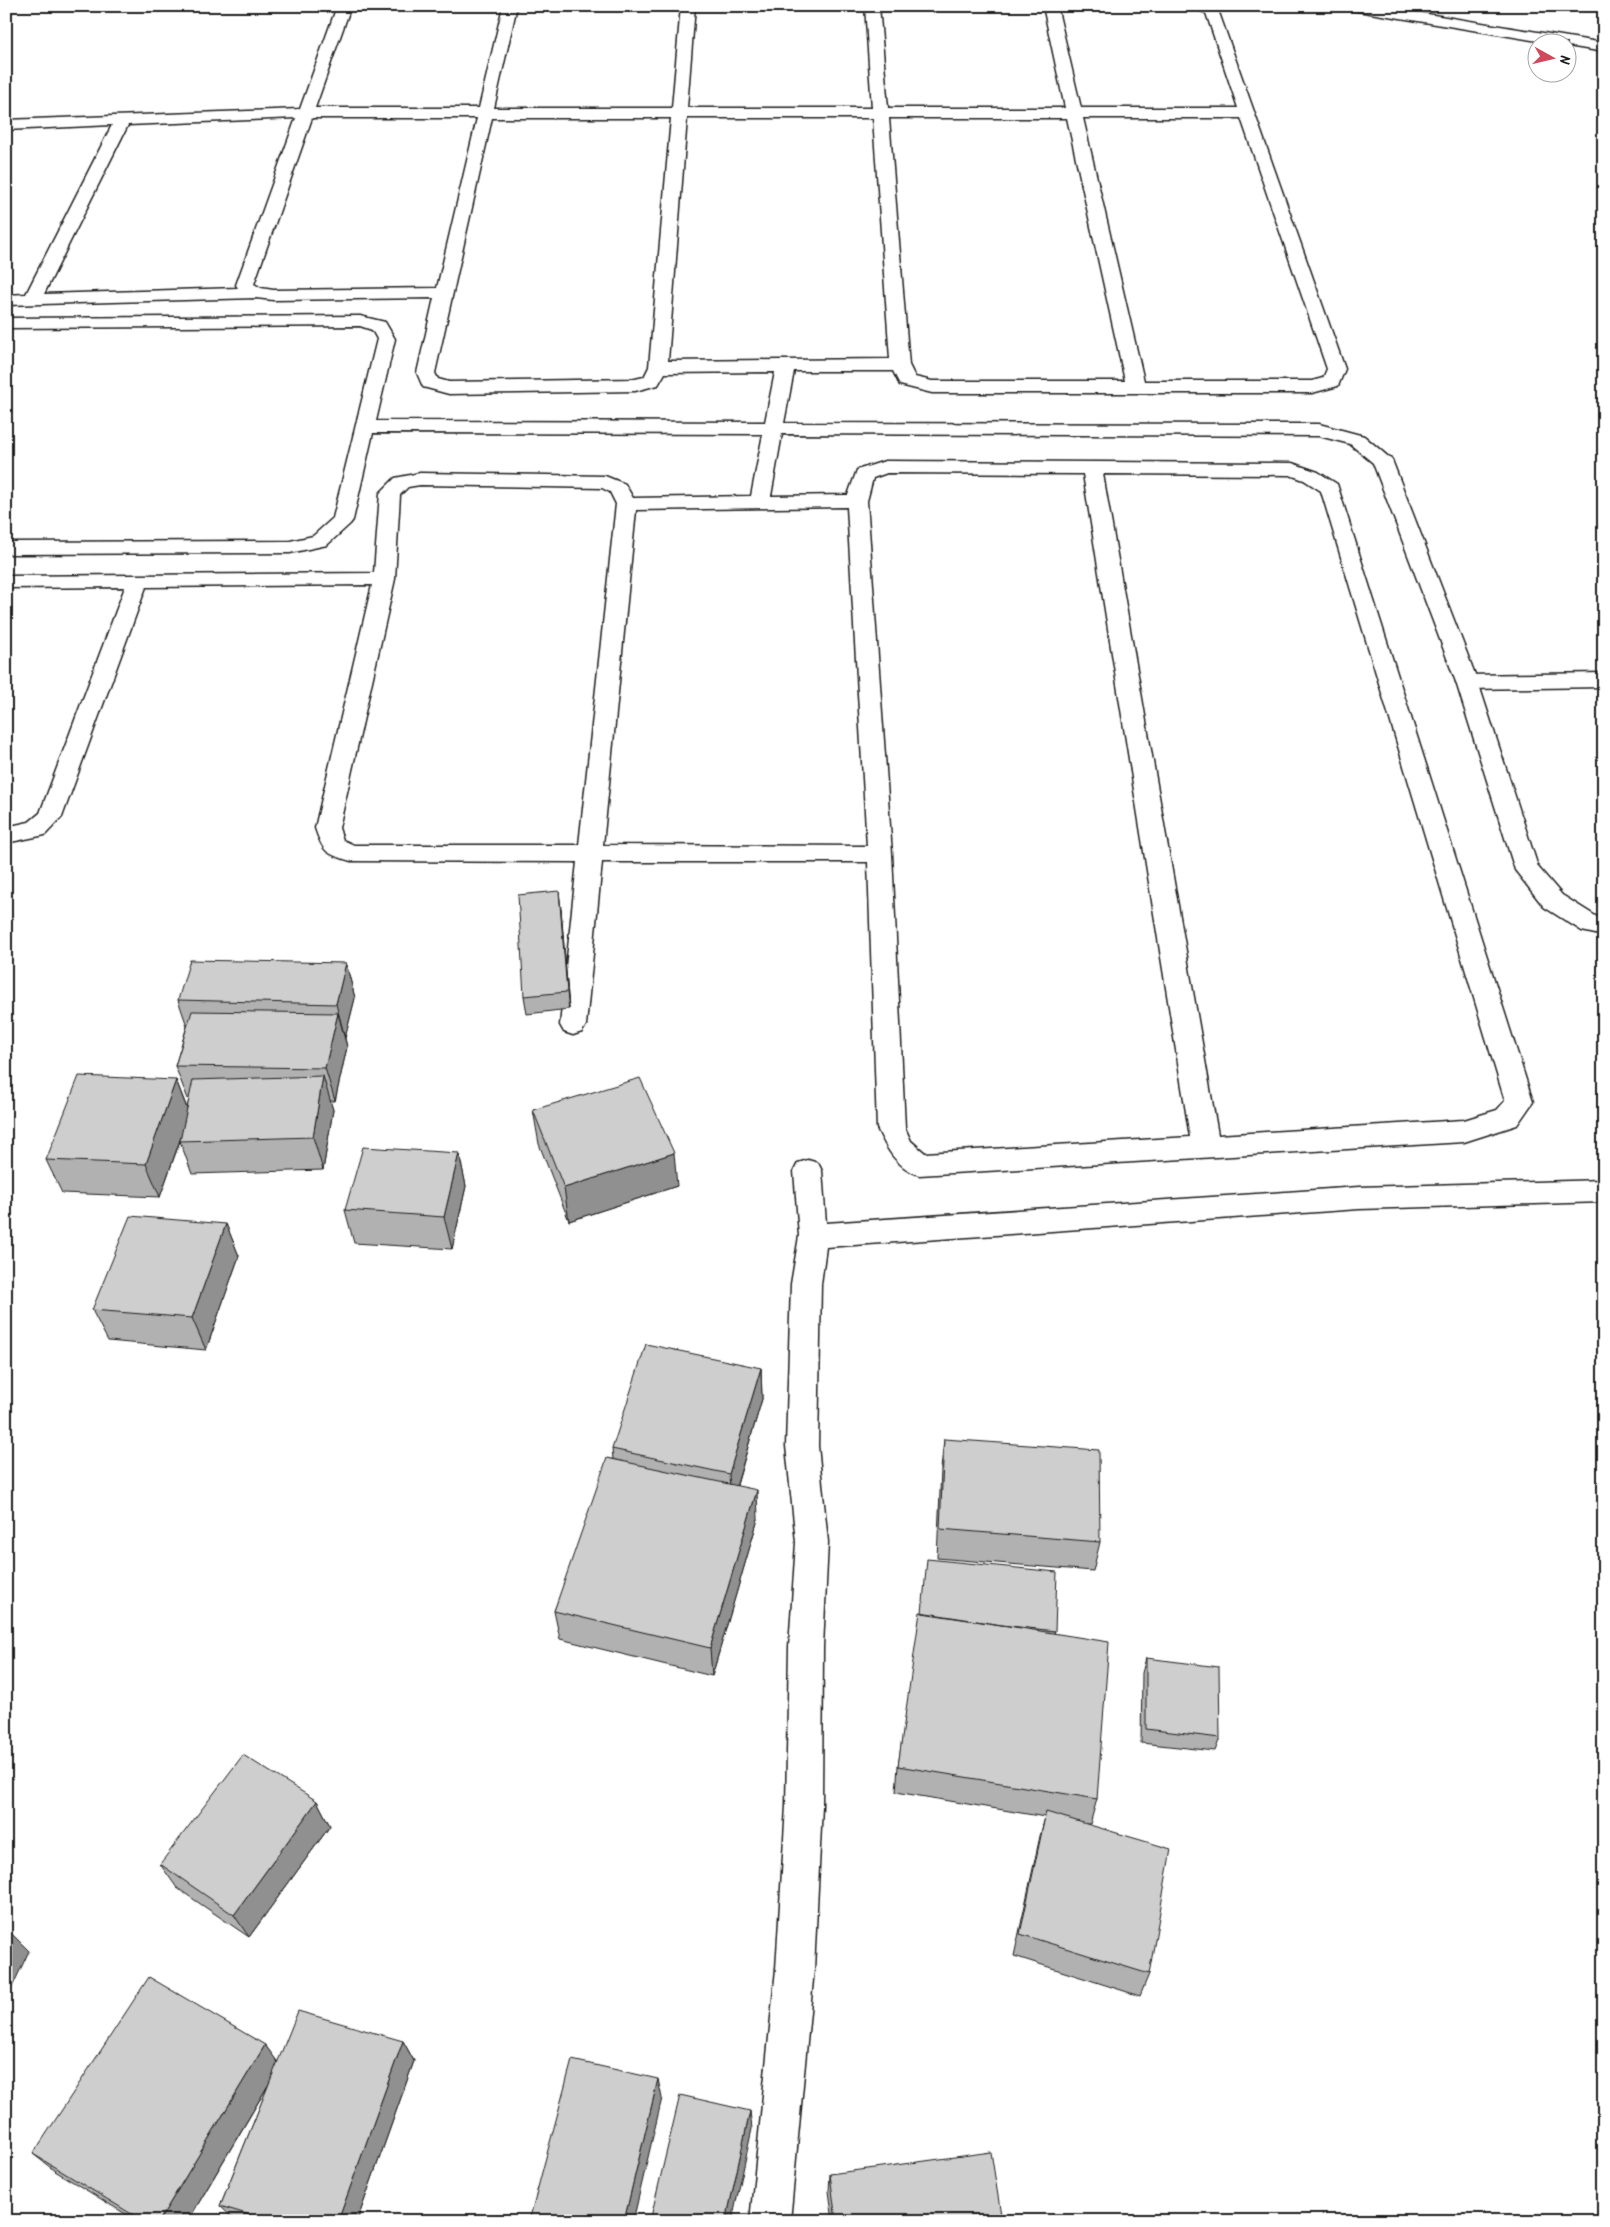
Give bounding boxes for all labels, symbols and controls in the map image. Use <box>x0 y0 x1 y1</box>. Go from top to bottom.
north arrow <box>1528 32 1578 82</box>
text: N <box>1552 54 1575 66</box>

